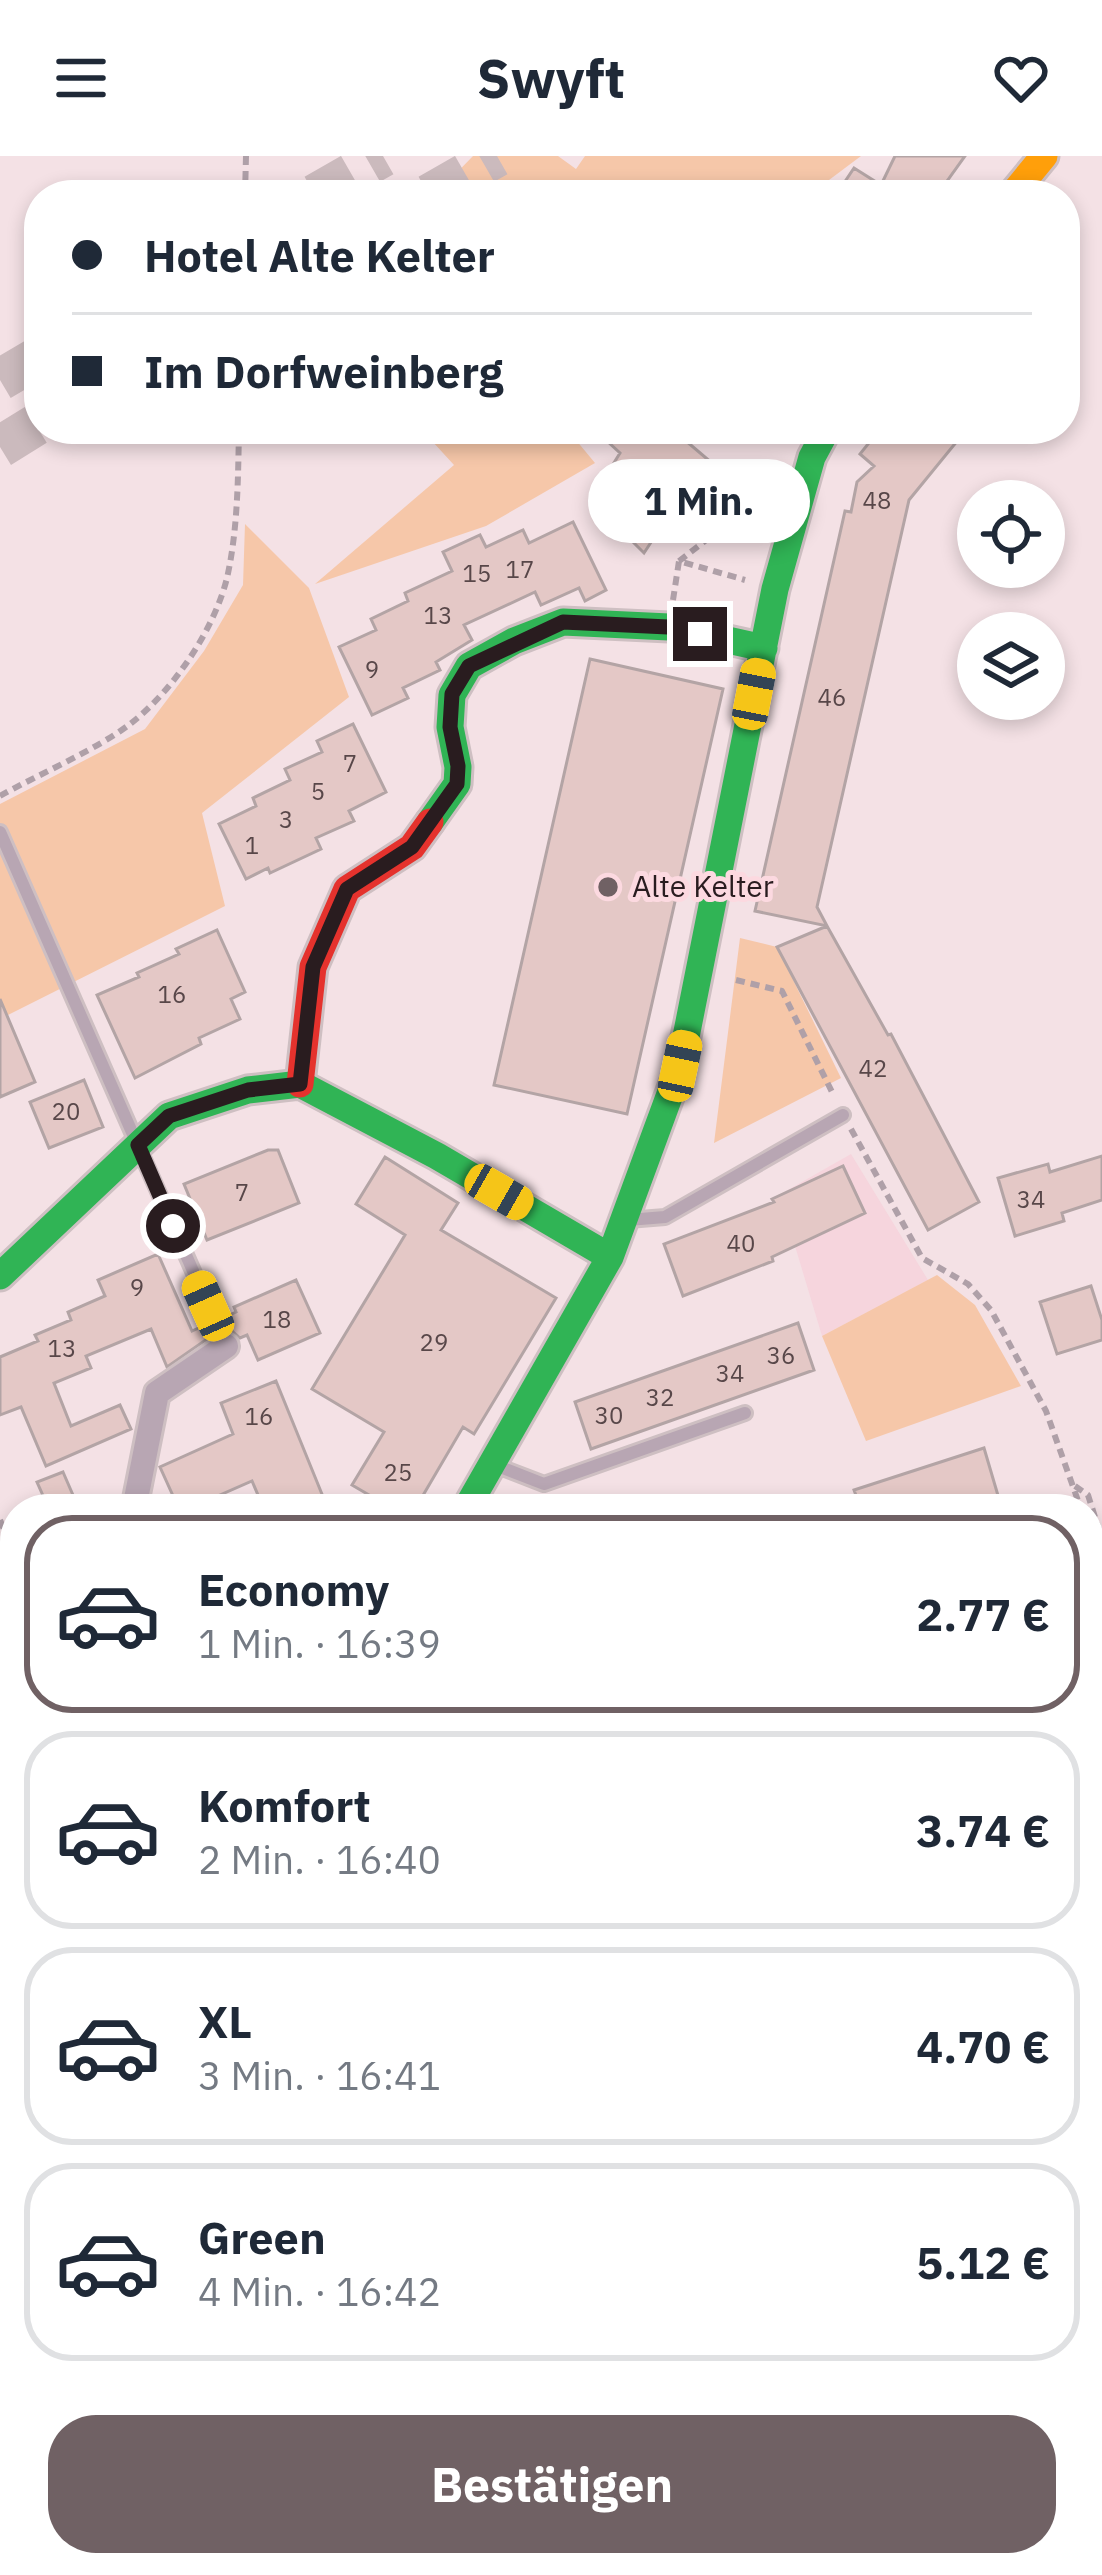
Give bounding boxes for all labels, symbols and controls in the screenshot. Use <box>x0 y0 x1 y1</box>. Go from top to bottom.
text: Swyft <box>477 43 625 113</box>
icon: menu <box>48 45 114 111</box>
icon: heart <box>988 45 1054 111</box>
text: Hotel Alte Kelter <box>144 226 495 284</box>
text: Im Dorfweinberg <box>144 342 503 400</box>
callout: 1 Min. <box>589 460 811 544</box>
text: 1 Min. <box>643 475 755 526</box>
map controls <box>957 480 1065 720</box>
button: locate <box>957 480 1065 588</box>
house number: 48 <box>863 484 891 516</box>
house number: 17 <box>506 553 534 585</box>
house number: 15 <box>463 557 491 589</box>
house number: 13 <box>424 599 452 631</box>
route end <box>673 607 727 661</box>
button: layers <box>957 612 1065 720</box>
house number: 9 <box>365 653 379 685</box>
car <box>729 655 779 733</box>
house number: 46 <box>818 681 846 713</box>
house number: 7 <box>343 747 357 779</box>
house number: 5 <box>311 775 325 807</box>
house number: 3 <box>279 803 293 835</box>
house number: 1 <box>245 829 259 861</box>
place label: Alte Kelter <box>632 866 774 905</box>
marker: Alte Kelter <box>595 874 621 900</box>
house number: 16 <box>158 978 186 1010</box>
car <box>655 1027 705 1105</box>
house number: 42 <box>859 1052 887 1084</box>
house number: 20 <box>52 1095 80 1127</box>
car <box>459 1158 539 1226</box>
house number: 7 <box>235 1176 249 1208</box>
house number: 34 <box>1017 1183 1045 1215</box>
route start <box>146 1199 200 1253</box>
house number: 40 <box>727 1227 755 1259</box>
car <box>177 1266 239 1346</box>
house number: 9 <box>130 1271 144 1303</box>
house number: 18 <box>263 1303 291 1335</box>
house number: 29 <box>420 1326 448 1358</box>
house number: 13 <box>48 1332 76 1364</box>
house number: 36 <box>767 1339 795 1371</box>
house number: 34 <box>716 1357 744 1389</box>
house number: 32 <box>646 1381 674 1413</box>
house number: 30 <box>595 1399 623 1431</box>
house number: 16 <box>245 1400 273 1432</box>
house number: 25 <box>384 1456 412 1488</box>
icon: car <box>54 1560 162 1668</box>
text: Economy <box>198 1560 389 1618</box>
text: 2.77 € <box>916 1585 1050 1643</box>
text: 1 Min. · 16:39 <box>198 1618 441 1669</box>
icon: car <box>54 1776 162 1884</box>
text: Komfort <box>198 1776 371 1834</box>
text: 3.74 € <box>916 1801 1050 1859</box>
text: 2 Min. · 16:40 <box>198 1834 441 1885</box>
icon: car <box>54 1992 162 2100</box>
text: XL <box>198 1992 252 2050</box>
text: 4.70 € <box>916 2017 1050 2075</box>
text: 3 Min. · 16:41 <box>198 2050 441 2101</box>
icon: car <box>54 2208 162 2316</box>
text: Green <box>198 2208 326 2266</box>
text: 5.12 € <box>916 2233 1050 2291</box>
text: 4 Min. · 16:42 <box>198 2266 441 2317</box>
button: Bestätigen <box>48 2415 1056 2553</box>

